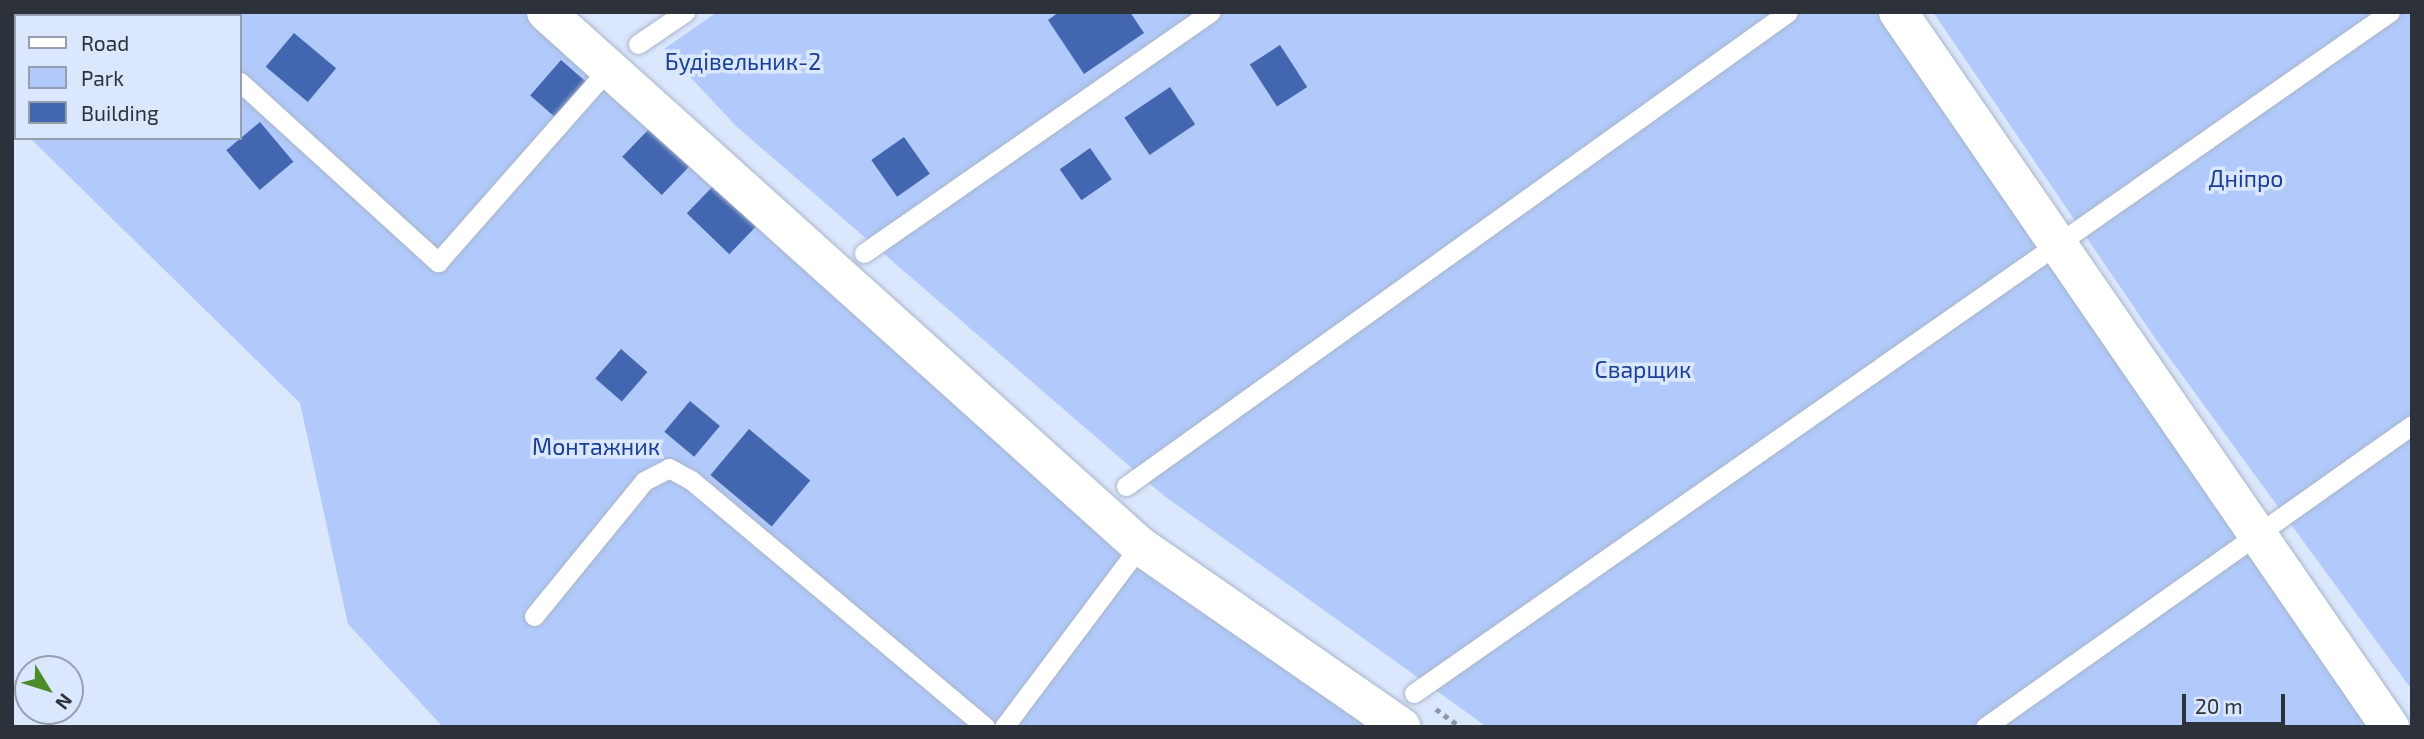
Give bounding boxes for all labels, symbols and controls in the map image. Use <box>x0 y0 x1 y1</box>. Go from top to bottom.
legend <box>14 14 242 140</box>
text: Road <box>81 30 129 55</box>
park label: Будівельник-2 <box>665 47 821 75</box>
text: Park <box>81 65 124 90</box>
text: Building <box>81 100 159 125</box>
park label: Дніпро <box>2209 164 2283 192</box>
park label: Сварщик <box>1595 355 1691 383</box>
park label: Монтажник <box>532 432 660 460</box>
north arrow <box>14 655 84 725</box>
scale bar <box>2186 680 2289 724</box>
text: N <box>51 690 78 714</box>
text: 20 m <box>2195 693 2243 718</box>

